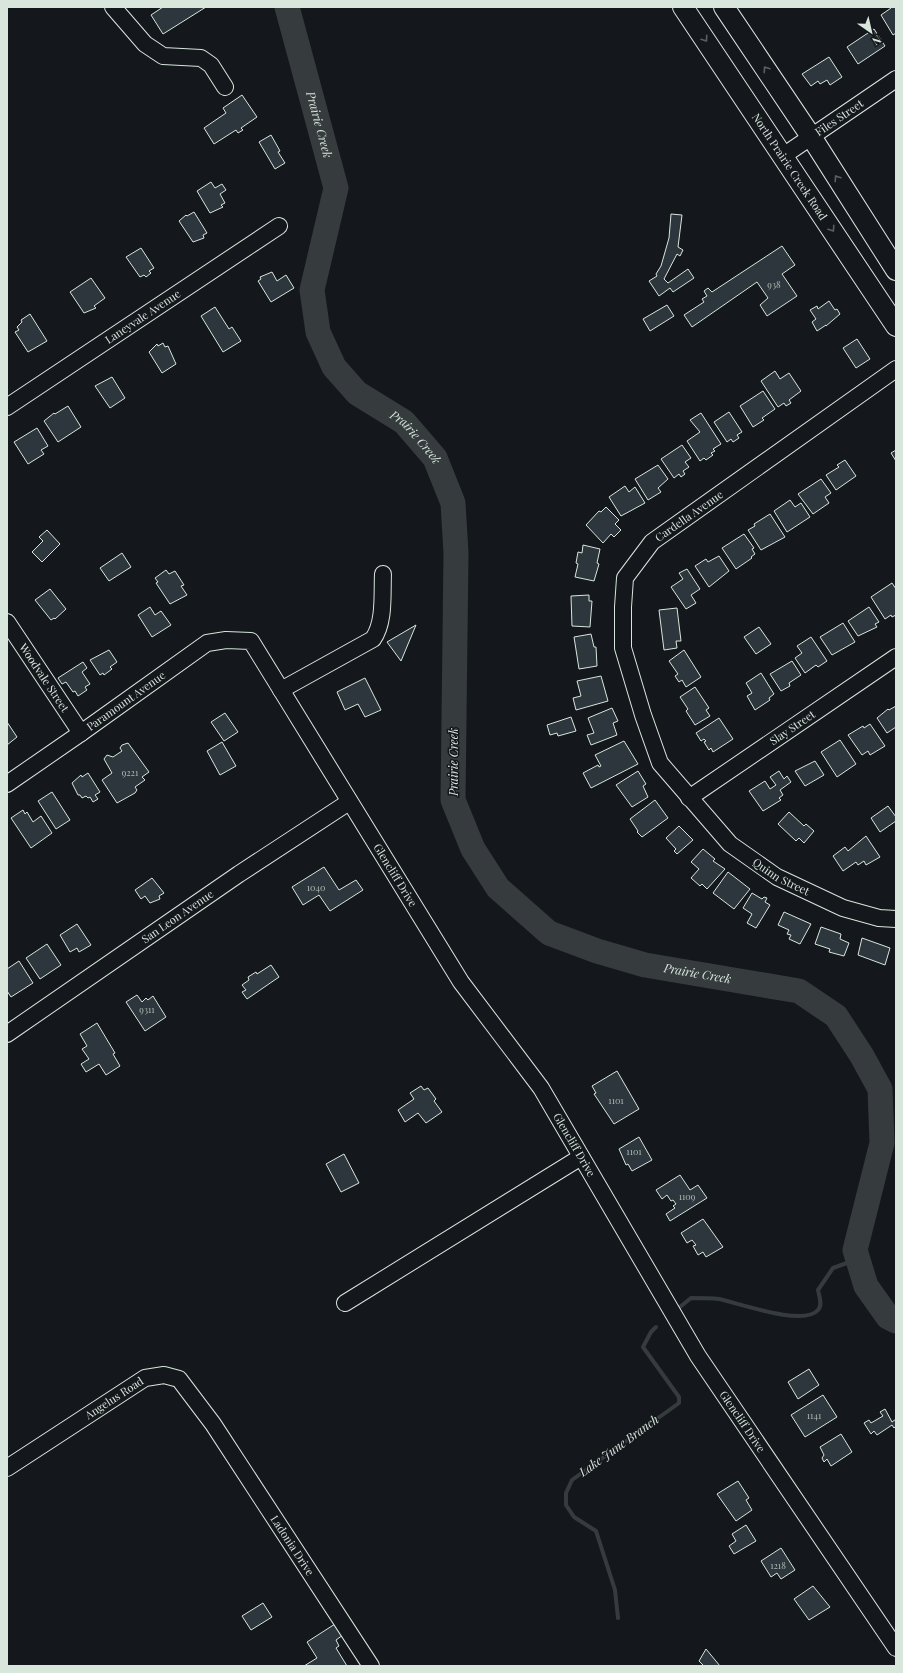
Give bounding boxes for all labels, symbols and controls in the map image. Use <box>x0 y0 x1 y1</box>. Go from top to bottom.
north arrow <box>851 12 891 52</box>
text: N <box>869 32 884 49</box>
one-way arrow <box>700 35 707 42</box>
one-way arrow <box>763 66 771 73</box>
water label: Prairie Creek <box>303 89 336 160</box>
street label: Files Street <box>812 95 866 139</box>
street label: North Prairie Creek Road <box>749 110 831 223</box>
one-way arrow <box>834 175 842 182</box>
one-way arrow <box>827 225 834 232</box>
house number: 938 <box>767 278 781 290</box>
street label: Laneyvale Avenue <box>102 286 183 347</box>
water label: Prairie Creek <box>386 406 445 466</box>
street label: Cardella Avenue <box>652 486 726 545</box>
street label: Woodvale Street <box>16 639 73 715</box>
street label: Paramount Avenue <box>83 667 168 734</box>
street label: Slay Street <box>766 706 818 748</box>
water label: Prairie Creek <box>445 728 461 797</box>
house number: 9221 <box>122 766 139 778</box>
street label: Glencliff Drive <box>371 841 421 910</box>
street label: Quinn Street <box>750 854 812 898</box>
house number: 1040 <box>307 881 325 893</box>
street label: San Leon Avenue <box>138 886 216 946</box>
water label: Prairie Creek <box>662 959 733 986</box>
house number: 9311 <box>139 1003 155 1015</box>
house number: 1101 <box>608 1094 624 1106</box>
street label: Glencliff Drive <box>550 1110 599 1179</box>
house number: 1101 <box>626 1145 642 1157</box>
house number: 1109 <box>679 1190 696 1202</box>
street label: Angelus Road <box>81 1373 147 1423</box>
street label: Glencliff Drive <box>717 1387 769 1455</box>
house number: 1141 <box>807 1409 822 1421</box>
water label: Lake June Branch <box>575 1411 661 1480</box>
street label: Ladonia Drive <box>268 1512 318 1579</box>
house number: 1218 <box>770 1559 786 1571</box>

